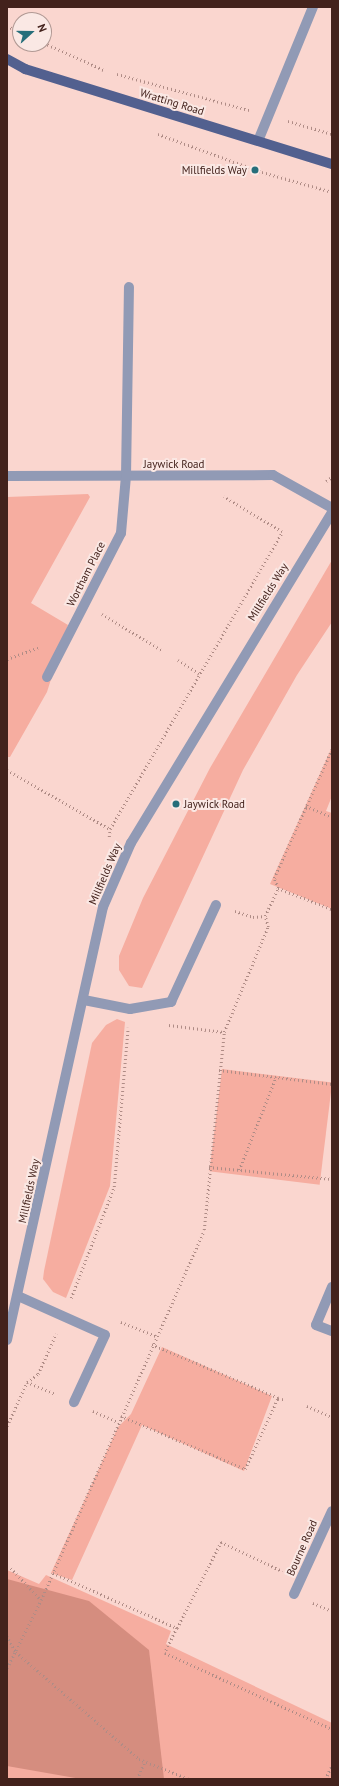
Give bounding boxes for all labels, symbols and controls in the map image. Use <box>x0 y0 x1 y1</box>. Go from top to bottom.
north arrow <box>12 12 52 52</box>
text: N <box>34 22 50 34</box>
street label: Wratting Road <box>138 86 206 118</box>
place label: Millfields Way <box>181 163 247 177</box>
marker: Millfields Way <box>250 165 260 175</box>
street label: Jaywick Road <box>143 457 205 471</box>
street label: Wortham Place <box>64 539 108 609</box>
street label: Millfields Way <box>245 561 291 623</box>
place label: Jaywick Road <box>184 797 245 811</box>
marker: Jaywick Road <box>171 799 181 809</box>
street label: Millfields Way <box>86 841 124 907</box>
street label: Millfields Way <box>16 1158 42 1224</box>
street label: Bourne Road <box>284 1518 320 1578</box>

